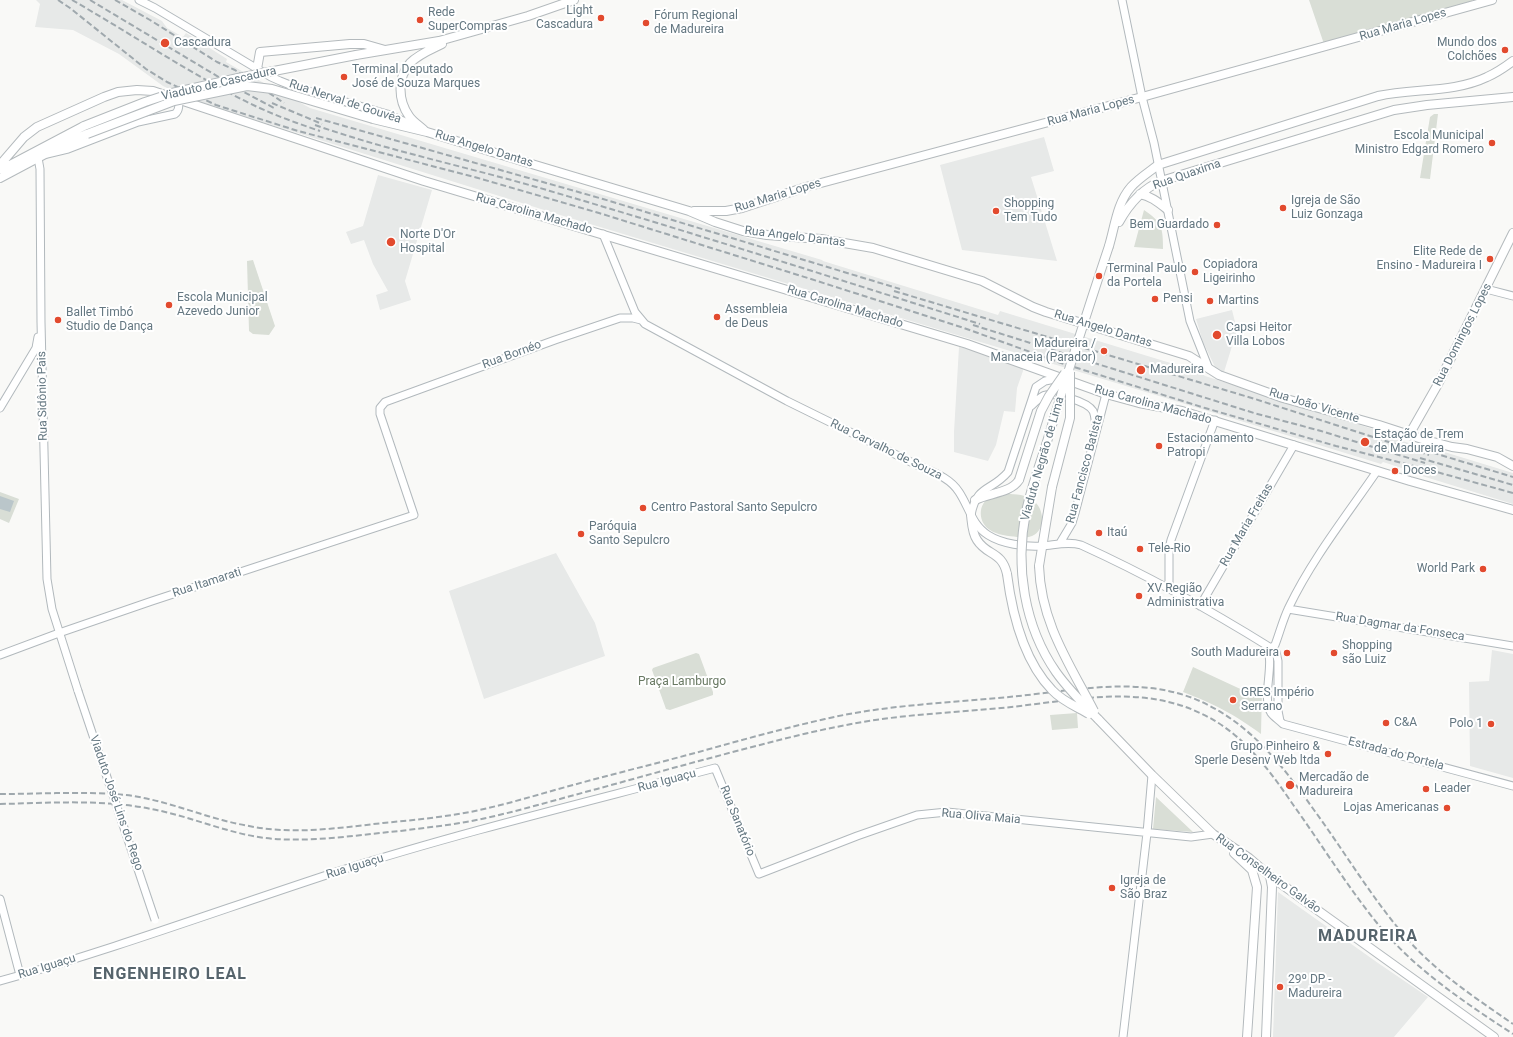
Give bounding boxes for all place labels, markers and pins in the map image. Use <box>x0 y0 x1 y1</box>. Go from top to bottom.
place label: Light Cascadura <box>536 4 593 32</box>
place label: Rede SuperCompras <box>428 6 507 34</box>
place label: Fórum Regional de Madureira <box>654 9 738 37</box>
marker: Light Cascadura <box>596 13 606 23</box>
marker: Rede SuperCompras <box>415 15 425 25</box>
marker: Fórum Regional de Madureira <box>641 18 651 28</box>
place label: Cascadura <box>174 36 231 50</box>
place label: Mundo dos Colchões <box>1437 36 1497 64</box>
marker: Cascadura <box>159 37 171 49</box>
marker: Mundo dos Colchões <box>1500 45 1510 55</box>
place label: Terminal Deputado José de Souza Marques <box>352 63 480 91</box>
marker: Terminal Deputado José de Souza Marques <box>339 72 349 82</box>
place label: Escola Municipal Ministro Edgard Romero <box>1355 129 1484 157</box>
marker: Escola Municipal Ministro Edgard Romero <box>1487 138 1497 148</box>
place label: Igreja de São Luiz Gonzaga <box>1291 194 1363 222</box>
place label: Shopping Tem Tudo <box>1004 197 1057 225</box>
marker: Igreja de São Luiz Gonzaga <box>1278 203 1288 213</box>
marker: Shopping Tem Tudo <box>991 206 1001 216</box>
place label: Bem Guardado <box>1129 218 1209 232</box>
marker: Bem Guardado <box>1212 220 1222 230</box>
place label: Norte D'Or Hospital <box>400 228 455 256</box>
marker: Norte D'Or Hospital <box>385 236 397 248</box>
place label: Elite Rede de Ensino - Madureira I <box>1376 245 1482 273</box>
marker: Elite Rede de Ensino - Madureira I <box>1485 254 1495 264</box>
place label: Copiadora Ligeirinho <box>1203 258 1258 286</box>
place label: Terminal Paulo da Portela <box>1107 262 1187 290</box>
marker: Copiadora Ligeirinho <box>1190 267 1200 277</box>
marker: Terminal Paulo da Portela <box>1094 271 1104 281</box>
place label: Escola Municipal Azevedo Junior <box>177 291 268 319</box>
place label: Pensi <box>1163 292 1193 306</box>
marker: Pensi <box>1150 294 1160 304</box>
place label: Martins <box>1218 294 1259 308</box>
marker: Martins <box>1205 296 1215 306</box>
marker: Escola Municipal Azevedo Junior <box>164 300 174 310</box>
place label: Assembleia de Deus <box>725 303 788 331</box>
place label: Ballet Timbó Studio de Dança <box>66 306 153 334</box>
marker: Assembleia de Deus <box>712 312 722 322</box>
marker: Ballet Timbó Studio de Dança <box>53 315 63 325</box>
place label: Capsi Heitor Villa Lobos <box>1226 321 1292 349</box>
marker: Capsi Heitor Villa Lobos <box>1211 329 1223 341</box>
place label: Madureira / Manaceia (Parador) <box>990 337 1096 365</box>
marker: Madureira / Manaceia (Parador) <box>1099 346 1109 356</box>
place label: Madureira <box>1150 363 1204 377</box>
marker: Madureira <box>1135 364 1147 376</box>
place label: Estação de Trem de Madureira <box>1374 428 1464 456</box>
place label: Estacionamento Patropi <box>1167 432 1254 460</box>
marker: Estação de Trem de Madureira <box>1359 436 1371 448</box>
marker: Estacionamento Patropi <box>1154 441 1164 451</box>
place label: Doces <box>1403 464 1437 478</box>
marker: Doces <box>1390 466 1400 476</box>
place label: Centro Pastoral Santo Sepulcro <box>651 501 817 515</box>
marker: Centro Pastoral Santo Sepulcro <box>638 503 648 513</box>
place label: Paróquia Santo Sepulcro <box>589 520 670 548</box>
place label: Itaú <box>1107 526 1127 540</box>
marker: Itaú <box>1094 528 1104 538</box>
marker: Paróquia Santo Sepulcro <box>576 529 586 539</box>
place label: Tele-Rio <box>1148 542 1191 556</box>
marker: Tele-Rio <box>1135 544 1145 554</box>
place label: World Park <box>1417 562 1475 576</box>
marker: World Park <box>1478 564 1488 574</box>
place label: XV Região Administrativa <box>1147 582 1224 610</box>
marker: XV Região Administrativa <box>1134 591 1144 601</box>
place label: Shopping são Luiz <box>1342 639 1392 667</box>
place label: South Madureira <box>1191 646 1279 660</box>
marker: South Madureira <box>1282 648 1292 658</box>
marker: Shopping são Luiz <box>1329 648 1339 658</box>
place label: GRES Império Serrano <box>1241 686 1314 714</box>
marker: GRES Império Serrano <box>1228 695 1238 705</box>
place label: C&A <box>1394 716 1417 730</box>
place label: Polo 1 <box>1449 717 1483 731</box>
marker: C&A <box>1381 718 1391 728</box>
marker: Polo 1 <box>1486 719 1496 729</box>
place label: Grupo Pinheiro & Sperle Desenv Web ltda <box>1195 740 1320 768</box>
marker: Grupo Pinheiro & Sperle Desenv Web ltda <box>1323 749 1333 759</box>
place label: Mercadão de Madureira <box>1299 771 1369 799</box>
marker: Mercadão de Madureira <box>1284 779 1296 791</box>
place label: Leader <box>1434 782 1471 796</box>
marker: Leader <box>1421 784 1431 794</box>
place label: Lojas Americanas <box>1343 801 1439 815</box>
marker: Lojas Americanas <box>1442 803 1452 813</box>
place label: Igreja de São Braz <box>1120 874 1167 902</box>
marker: Igreja de São Braz <box>1107 883 1117 893</box>
place label: 29º DP - Madureira <box>1288 973 1342 1001</box>
marker: 29º DP - Madureira <box>1275 982 1285 992</box>

